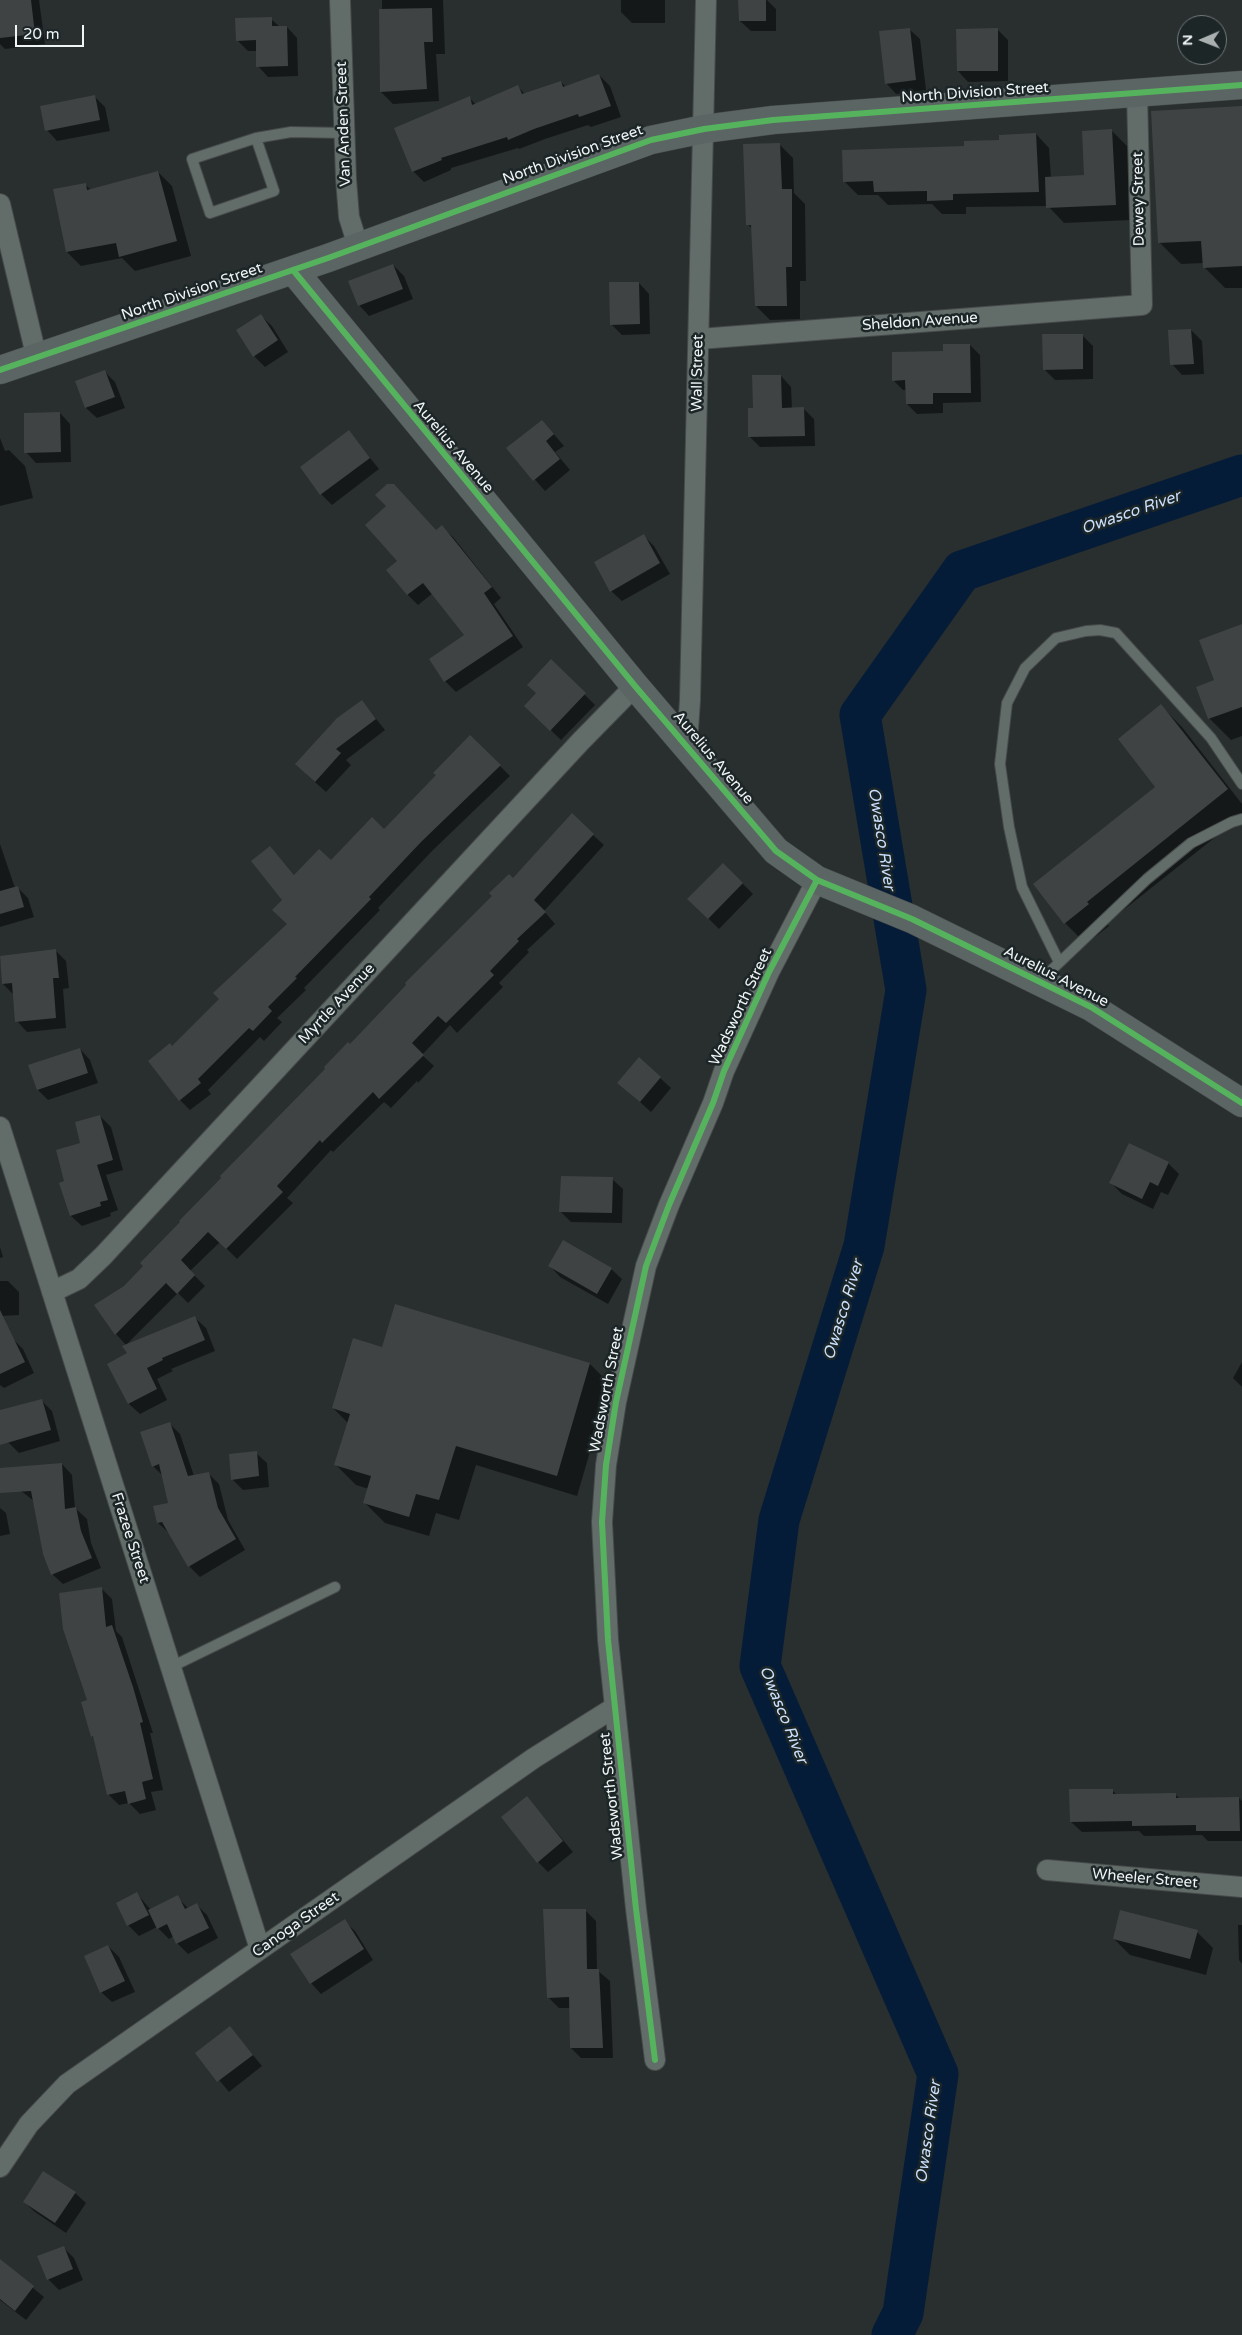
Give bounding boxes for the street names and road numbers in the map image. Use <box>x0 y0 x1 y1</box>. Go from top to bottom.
street label: Van Anden Street <box>333 61 355 187</box>
street label: North Division Street <box>901 79 1049 107</box>
street label: North Division Street <box>500 121 646 189</box>
street label: Dewey Street <box>1129 152 1149 246</box>
street label: North Division Street <box>119 259 265 325</box>
street label: Sheldon Avenue <box>862 309 978 335</box>
street label: Wall Street <box>688 334 708 412</box>
street label: Aurelius Avenue <box>409 397 497 497</box>
street label: Aurelius Avenue <box>669 708 757 808</box>
street label: Aurelius Avenue <box>1000 943 1112 1011</box>
street label: Wadsworth Street <box>706 945 776 1069</box>
street label: Myrtle Avenue <box>295 960 379 1048</box>
street label: Wadsworth Street <box>586 1326 628 1454</box>
street label: Frazee Street <box>107 1490 153 1586</box>
street label: Wadsworth Street <box>596 1731 628 1861</box>
street label: Wheeler Street <box>1091 1865 1199 1893</box>
street label: Canoga Street <box>249 1888 343 1962</box>

